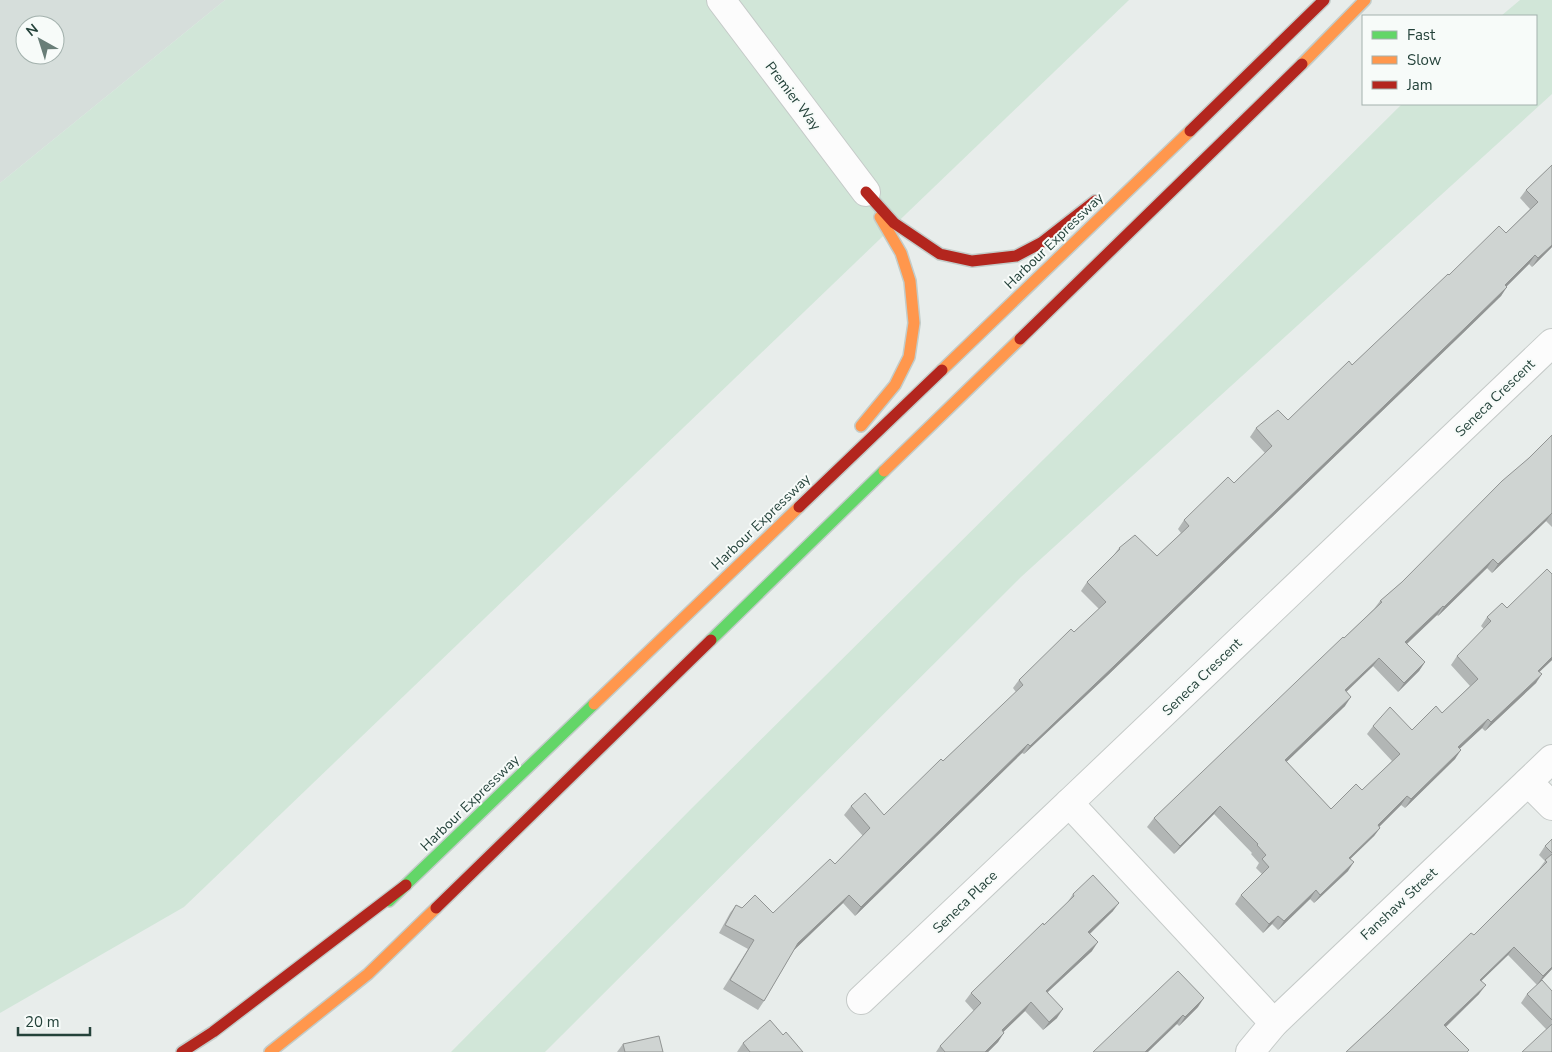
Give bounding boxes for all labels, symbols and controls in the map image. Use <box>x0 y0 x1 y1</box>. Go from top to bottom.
north arrow <box>15 15 65 65</box>
legend <box>1362 15 1537 105</box>
text: N <box>22 20 42 41</box>
text: Fast <box>1407 25 1436 45</box>
text: Slow <box>1407 50 1442 70</box>
street label: Premier Way <box>761 58 826 135</box>
text: Jam <box>1406 75 1433 95</box>
street label: Harbour Expressway <box>1000 188 1108 293</box>
street label: Seneca Crescent <box>1451 355 1539 441</box>
street label: Harbour Expressway <box>707 469 815 574</box>
street label: Seneca Crescent <box>1158 634 1246 720</box>
street label: Harbour Expressway <box>416 750 524 855</box>
street label: Fanshaw Street <box>1357 863 1442 944</box>
street label: Seneca Place <box>929 866 1001 938</box>
scale bar <box>18 1004 90 1036</box>
text: 20 m <box>25 1012 60 1032</box>

